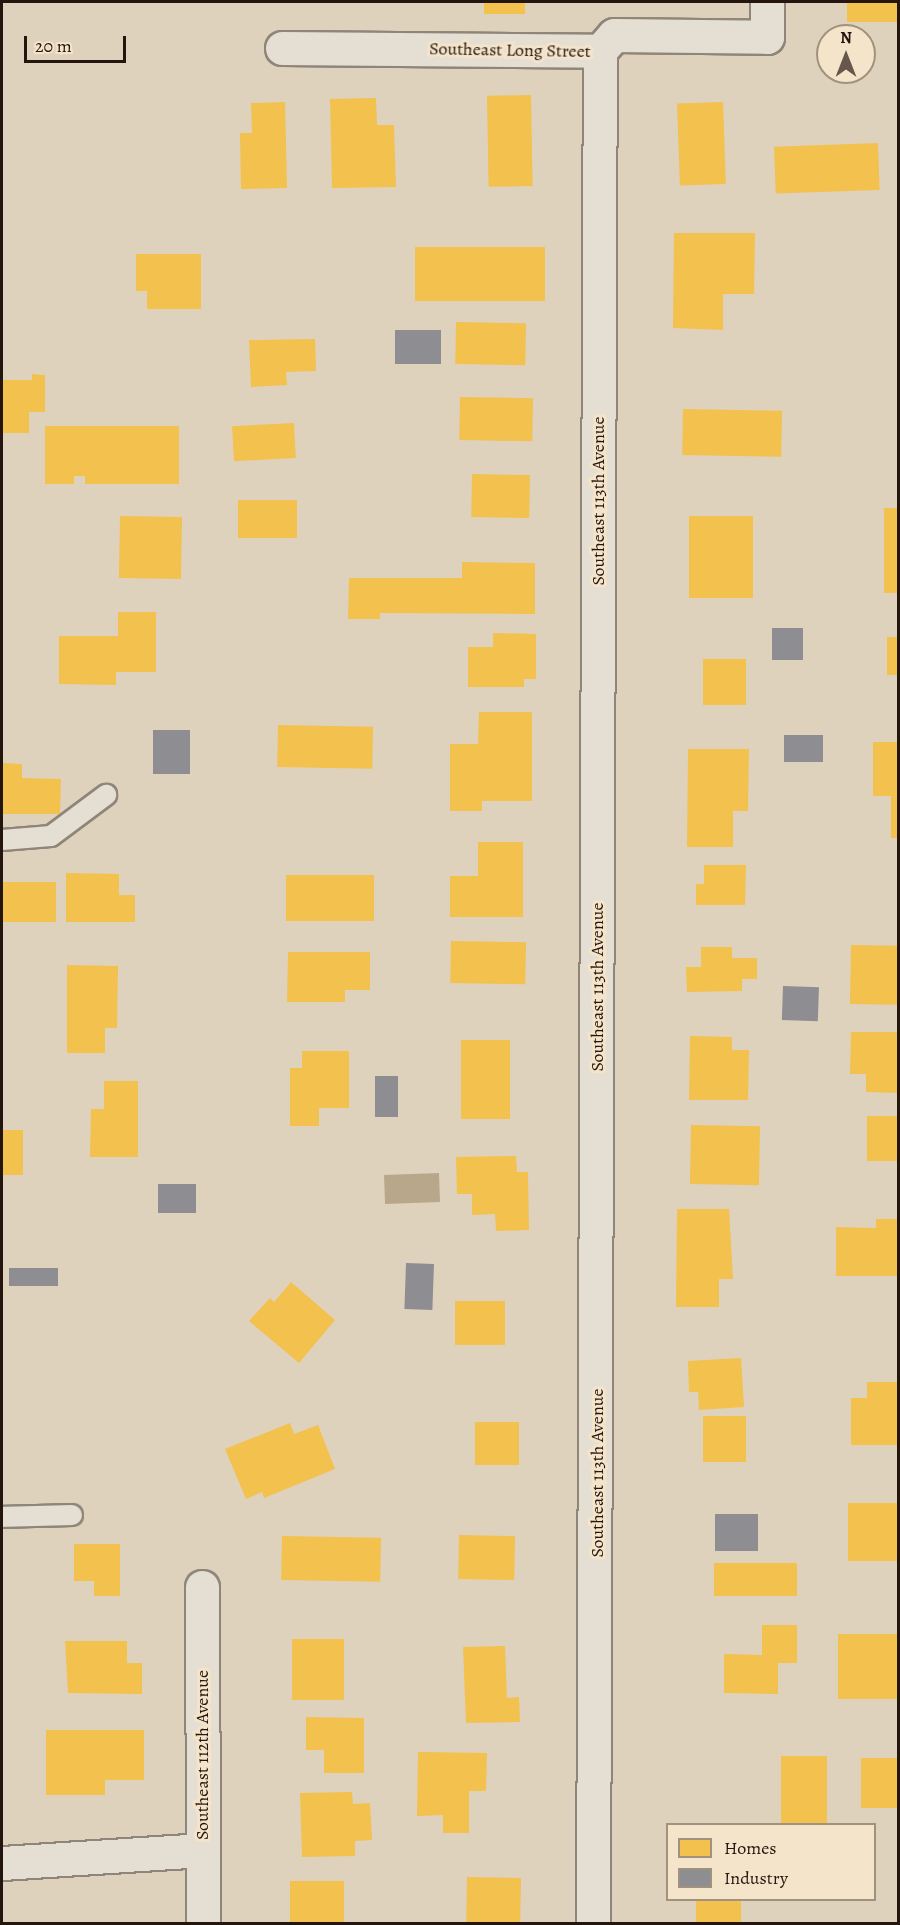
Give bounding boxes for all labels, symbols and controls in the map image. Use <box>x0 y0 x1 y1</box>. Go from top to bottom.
scale bar <box>27 24 129 62</box>
north arrow <box>816 24 876 84</box>
text: N <box>840 27 852 49</box>
text: 20 m <box>35 34 72 58</box>
street label: Southeast Long Street <box>429 38 591 62</box>
street label: Southeast 113th Avenue <box>587 416 609 586</box>
street label: Southeast 113th Avenue <box>586 902 608 1072</box>
street label: Southeast 113th Avenue <box>586 1388 608 1558</box>
street label: Southeast 112th Avenue <box>191 1670 213 1840</box>
legend <box>666 1823 876 1901</box>
text: Homes <box>724 1836 776 1860</box>
text: Industry <box>724 1866 788 1890</box>

